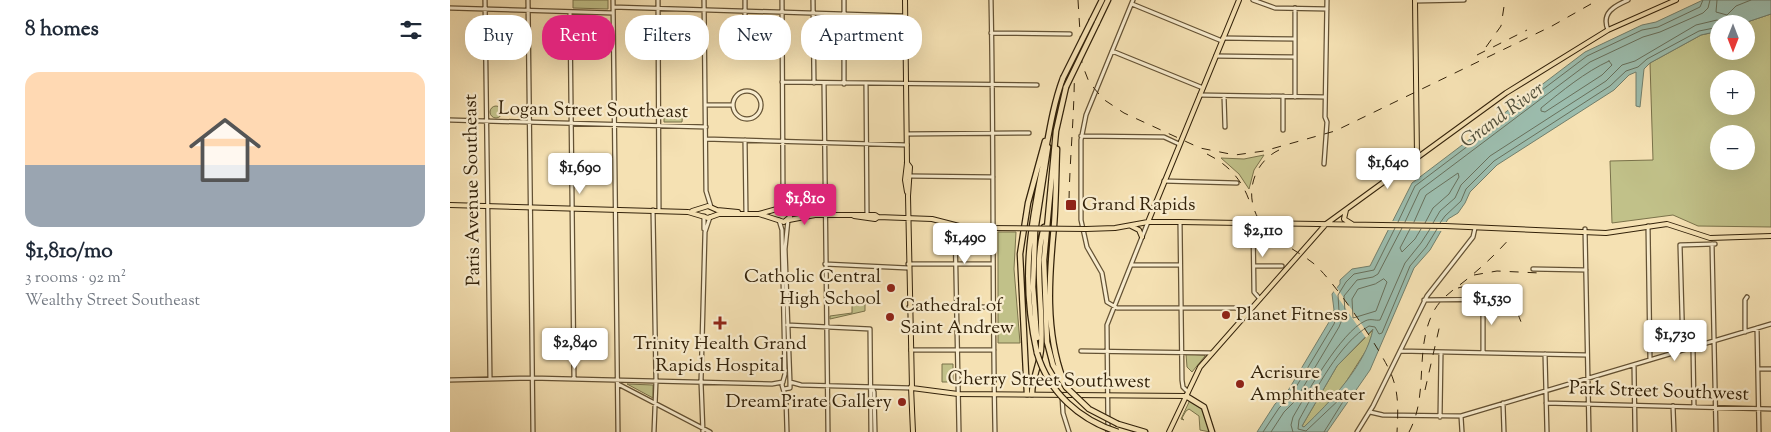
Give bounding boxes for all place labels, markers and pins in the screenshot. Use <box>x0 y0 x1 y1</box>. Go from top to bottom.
pin: $1,640 <box>1347 148 1429 190</box>
pin: $1,690 <box>539 152 621 195</box>
pin: $1,810 <box>764 184 846 226</box>
place label: Grand Rapids <box>1082 192 1196 219</box>
marker: Grand Rapids <box>1064 198 1078 212</box>
pin: $2,110 <box>1222 216 1304 258</box>
pin: $1,490 <box>924 222 1006 265</box>
place label: Catholic Central High School <box>744 264 881 313</box>
marker: Catholic Central High School <box>885 282 897 294</box>
pin: $1,530 <box>1451 284 1533 326</box>
place label: Cathedral of Saint Andrew <box>900 293 1014 342</box>
place label: Planet Fitness <box>1236 302 1348 329</box>
marker: Planet Fitness <box>1220 309 1232 321</box>
marker: Cathedral of Saint Andrew <box>884 311 896 323</box>
marker: Trinity Health Grand Rapids Hospital <box>713 316 727 330</box>
pin: $1,730 <box>1634 320 1716 362</box>
pin: $2,840 <box>534 328 616 370</box>
place label: Trinity Health Grand Rapids Hospital <box>633 331 807 380</box>
place label: Acrisure Amphitheater <box>1250 360 1365 409</box>
marker: Acrisure Amphitheater <box>1234 378 1246 390</box>
place label: DreamPirate Gallery <box>726 389 893 416</box>
marker: DreamPirate Gallery <box>896 396 908 408</box>

